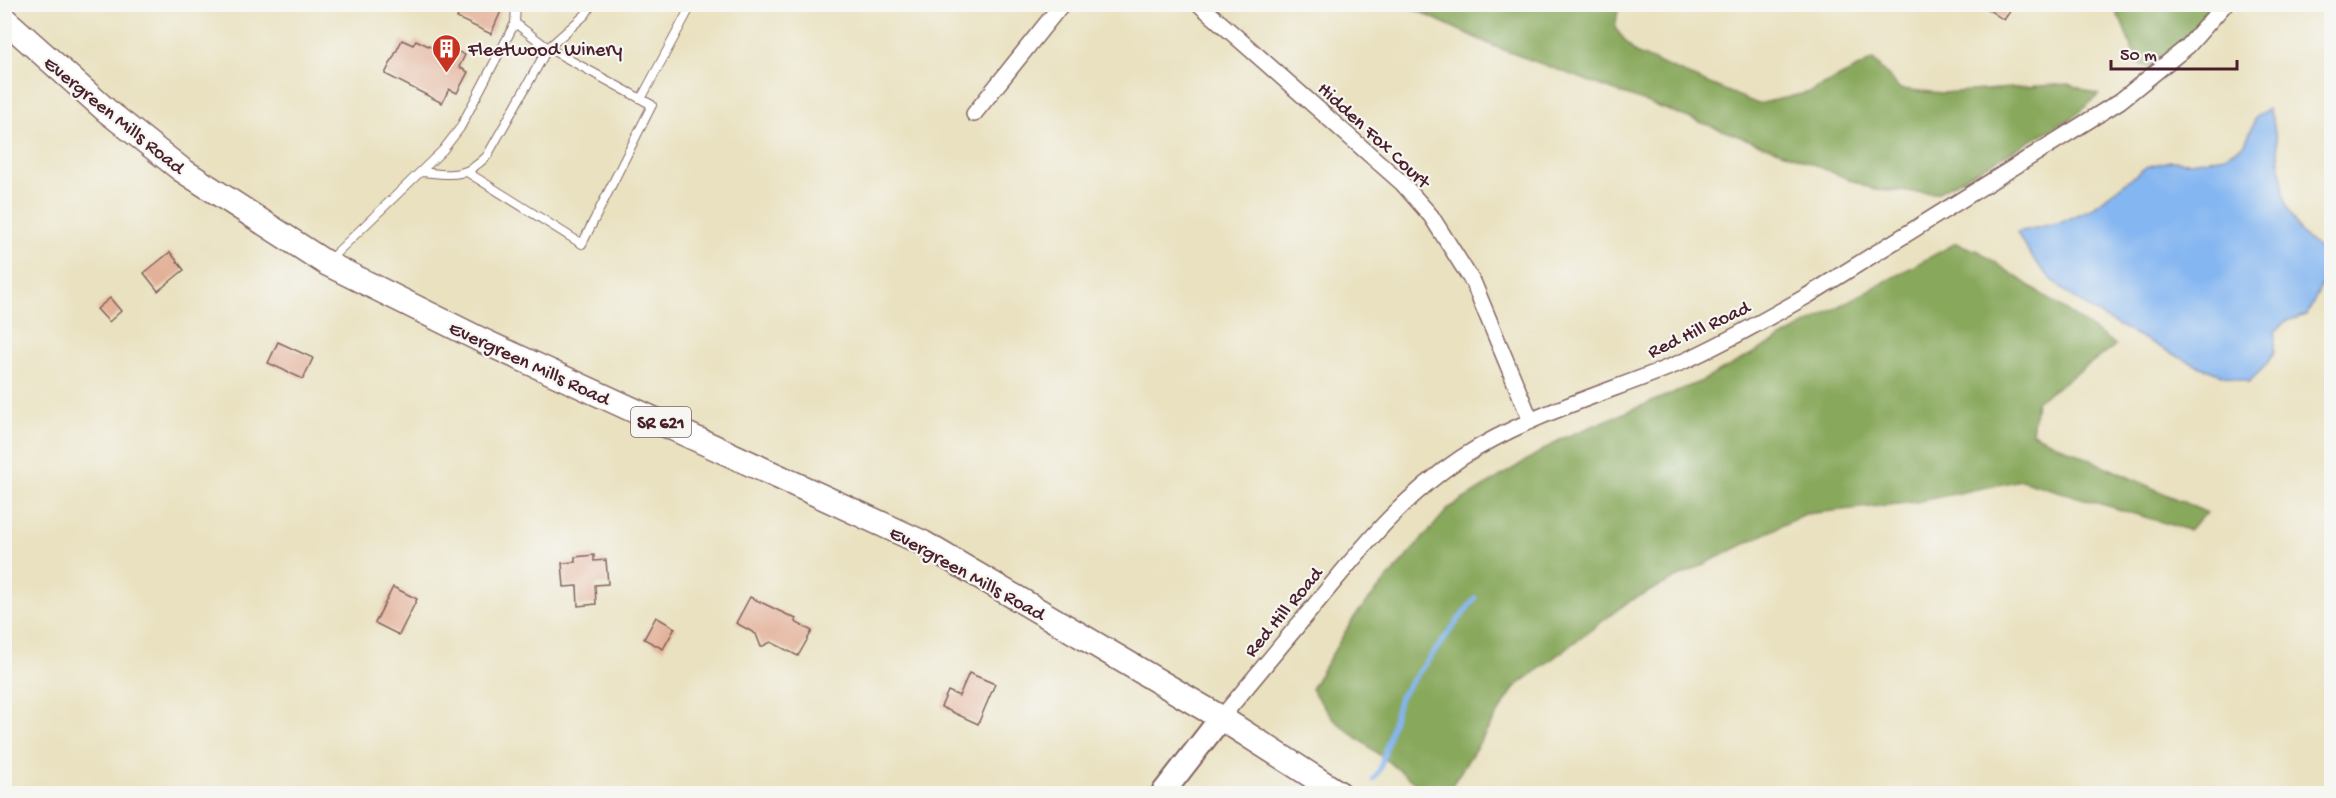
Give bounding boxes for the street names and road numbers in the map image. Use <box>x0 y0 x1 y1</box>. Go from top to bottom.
street label: Evergreen Mills Road <box>38 53 190 182</box>
street label: Hidden Fox Court <box>1312 79 1435 196</box>
street label: Red Hill Road <box>1645 296 1756 365</box>
street label: Evergreen Mills Road <box>444 318 615 413</box>
road number: SR 621 <box>631 407 691 437</box>
street label: Evergreen Mills Road <box>884 523 1050 629</box>
street label: Red Hill Road <box>1240 562 1330 663</box>

